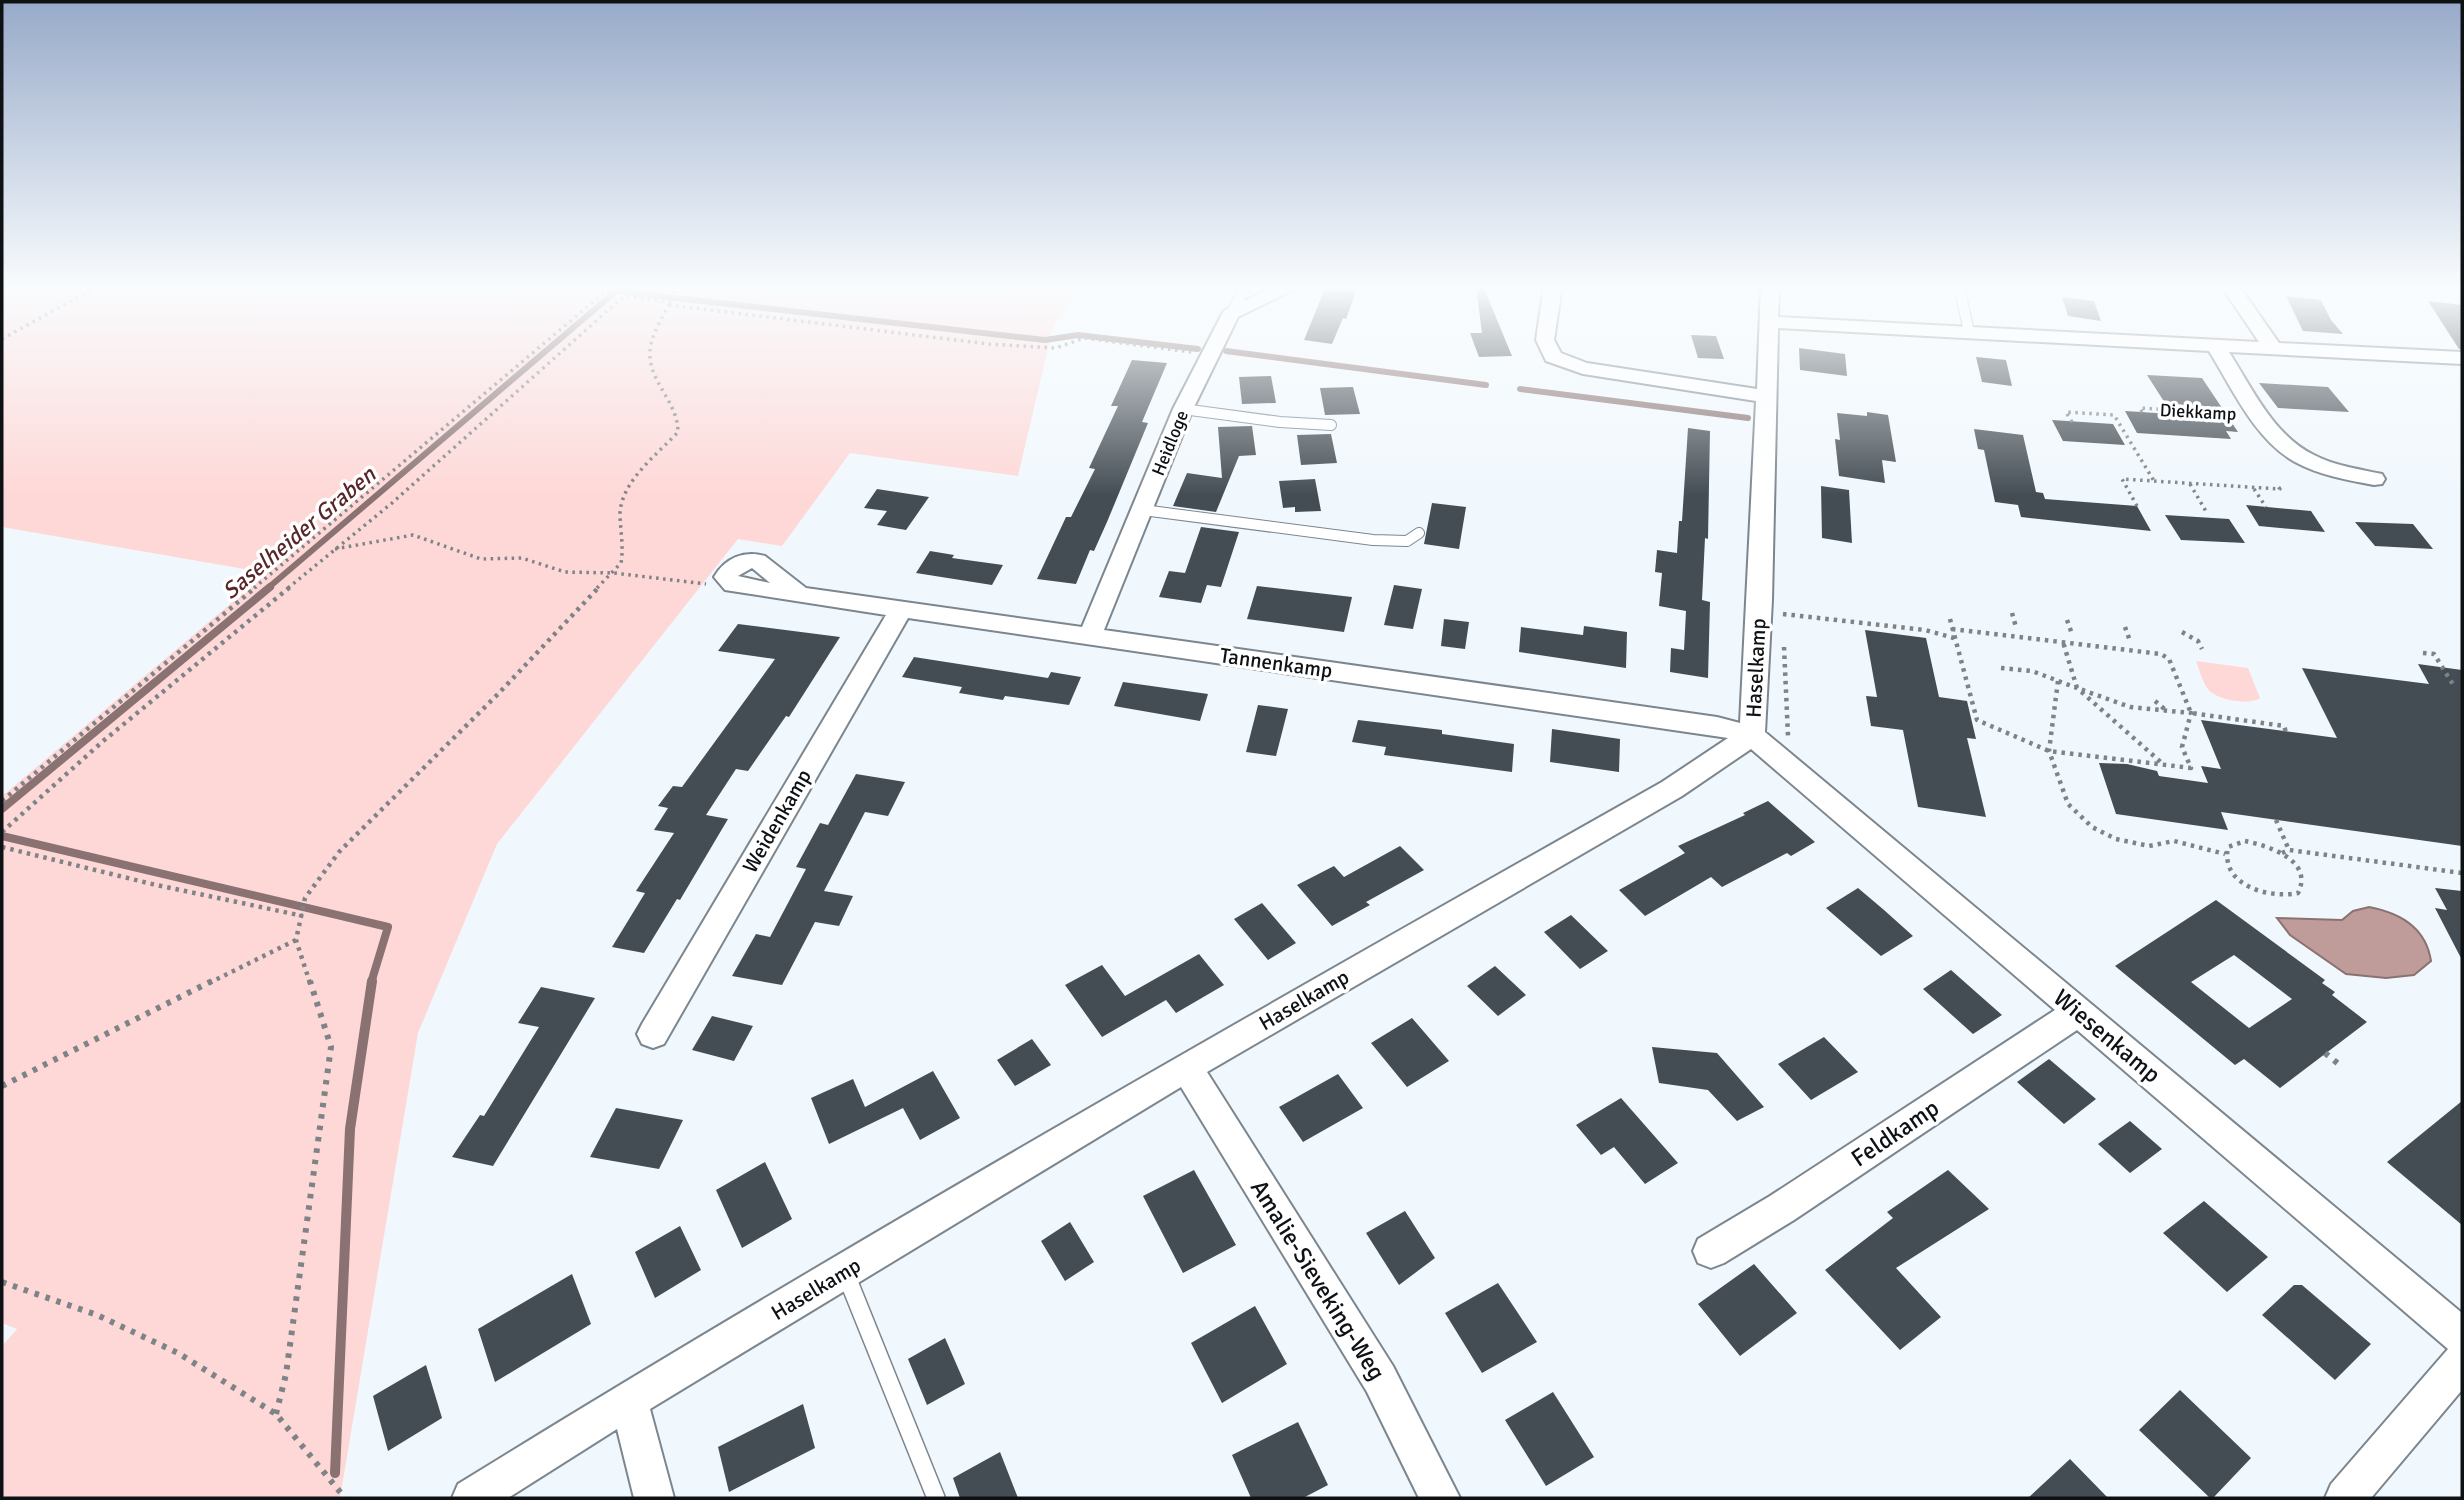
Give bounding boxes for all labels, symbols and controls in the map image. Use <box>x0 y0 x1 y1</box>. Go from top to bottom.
street label: Diekkamp <box>2159 399 2237 425</box>
street label: Heidloge <box>1147 407 1193 479</box>
water label: Saselheider Graben <box>216 460 383 606</box>
street label: Haselkamp <box>1740 618 1772 718</box>
street label: Tannenkamp <box>1218 642 1334 684</box>
street label: Weidenkamp <box>737 765 817 877</box>
street label: Haselkamp <box>1254 964 1354 1036</box>
street label: Wiesenkamp <box>2047 983 2167 1089</box>
street label: Feldkamp <box>1845 1093 1945 1173</box>
street label: Amalie-Sieveking-Weg <box>1244 1174 1392 1386</box>
street label: Haselkamp <box>767 1252 865 1326</box>

